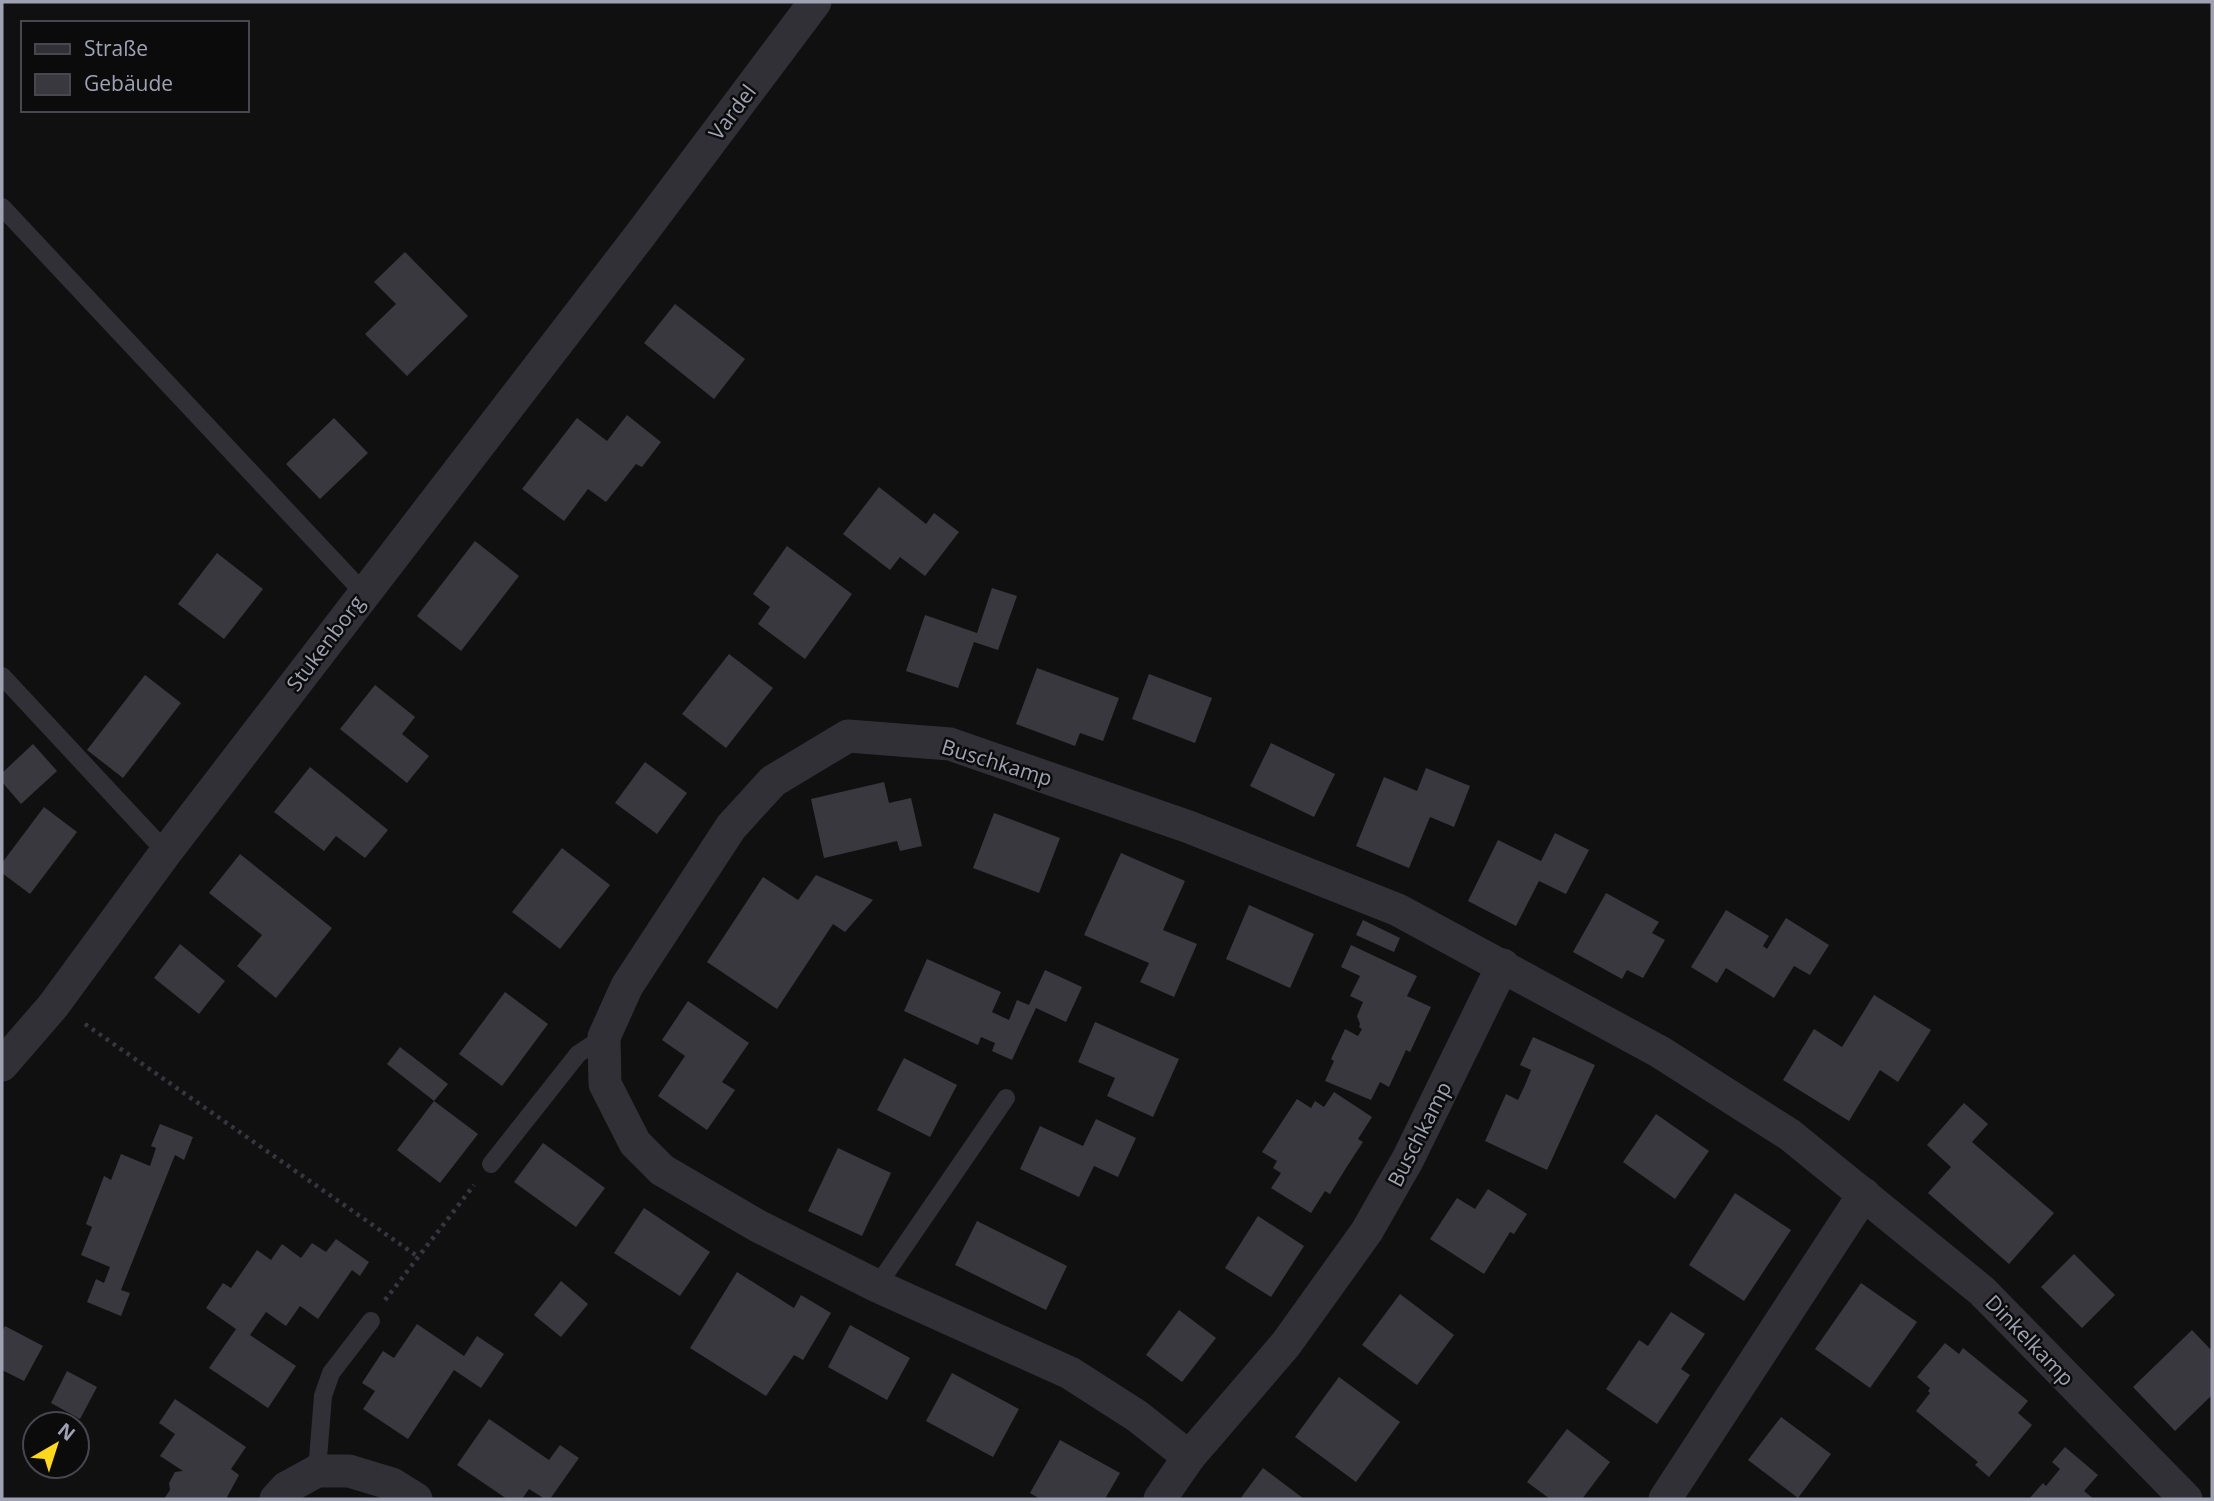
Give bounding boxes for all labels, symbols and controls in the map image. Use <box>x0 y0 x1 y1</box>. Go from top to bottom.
legend <box>21 21 248 112</box>
text: Straße <box>84 34 148 62</box>
text: Gebäude <box>84 69 173 97</box>
street label: Vardel <box>702 79 762 145</box>
street label: Stukenborg <box>280 589 370 697</box>
street label: Buschkamp <box>938 732 1056 792</box>
street label: Buschkamp <box>1381 1077 1457 1191</box>
street label: Dinkelkamp <box>1979 1288 2081 1392</box>
north arrow <box>21 1410 91 1480</box>
text: N <box>53 1417 81 1447</box>

